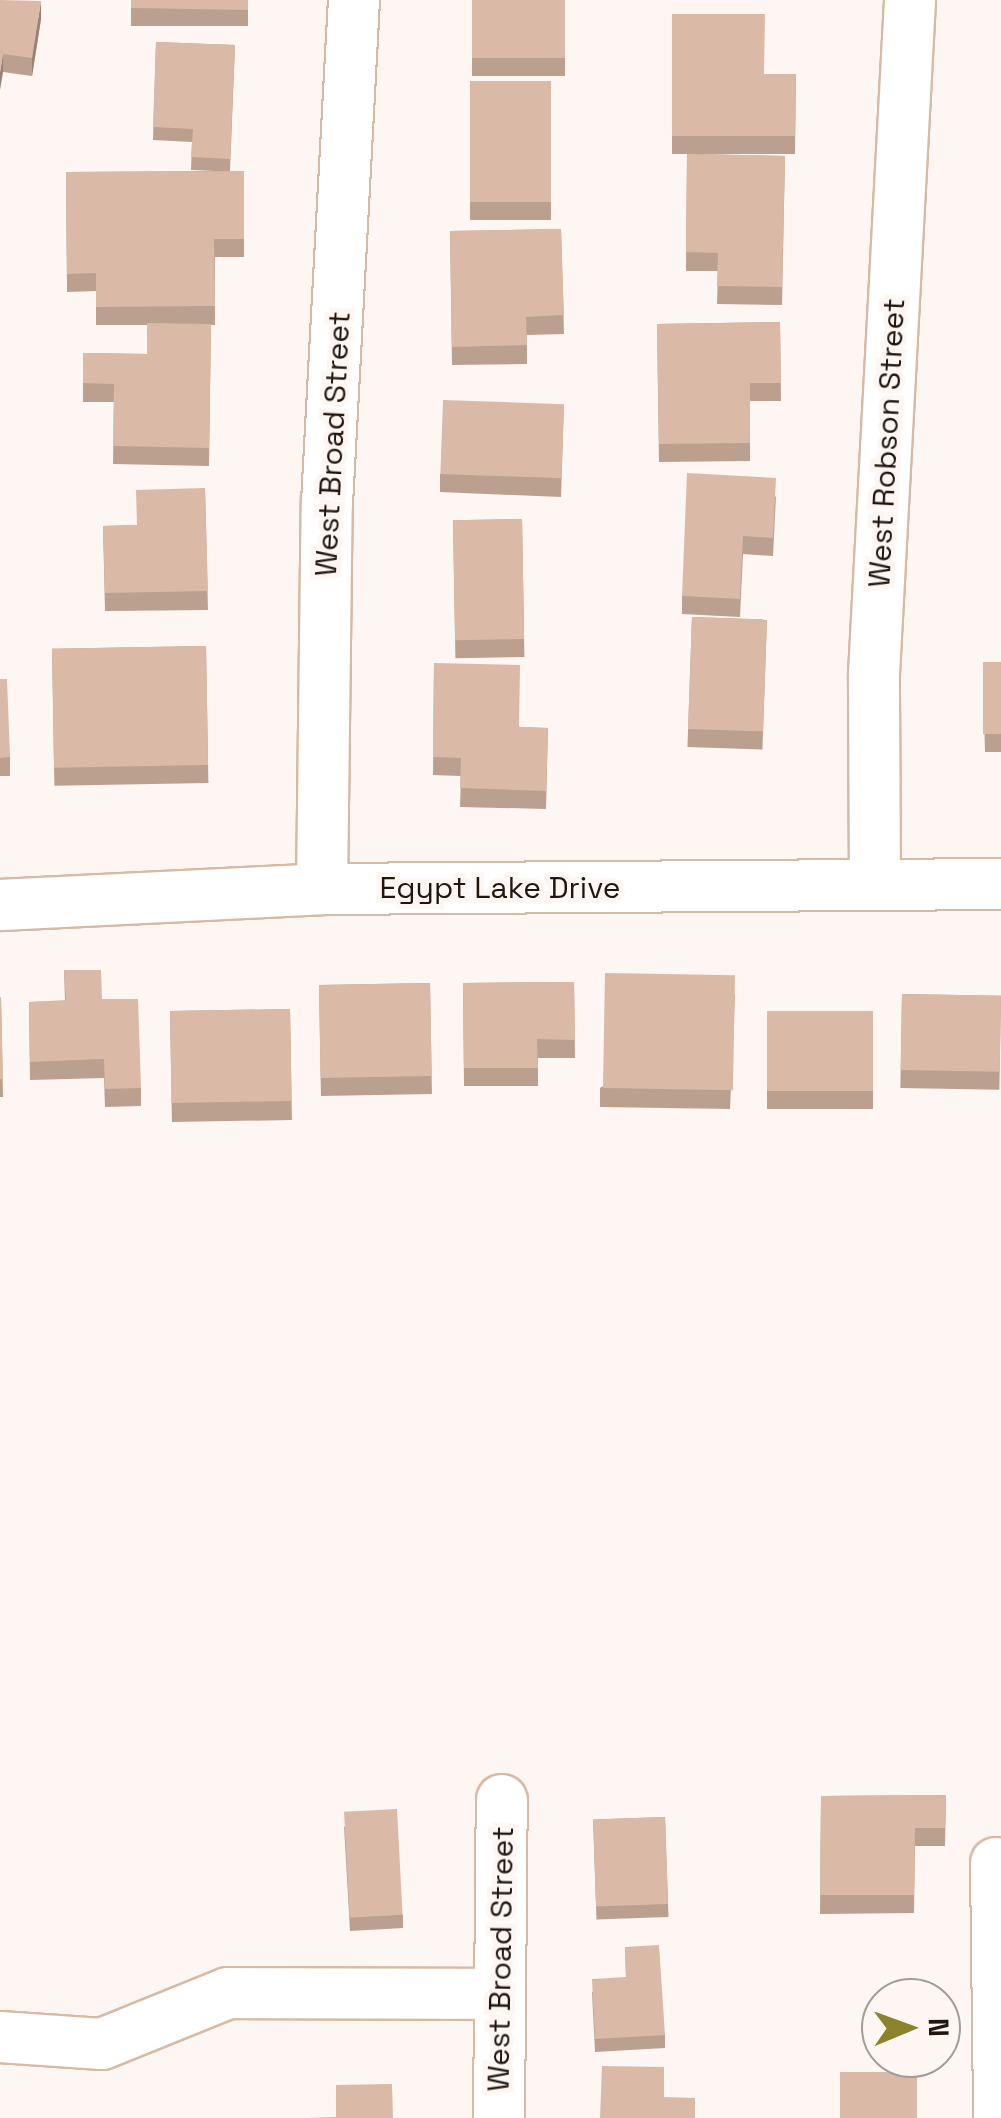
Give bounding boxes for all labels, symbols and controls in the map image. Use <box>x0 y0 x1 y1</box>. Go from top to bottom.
street label: West Robson Street <box>861 298 913 588</box>
street label: West Broad Street <box>308 311 358 577</box>
street label: Egypt Lake Drive <box>379 870 621 906</box>
street label: West Broad Street <box>481 1826 521 2092</box>
north arrow <box>861 1978 961 2078</box>
text: N <box>921 2018 957 2037</box>

